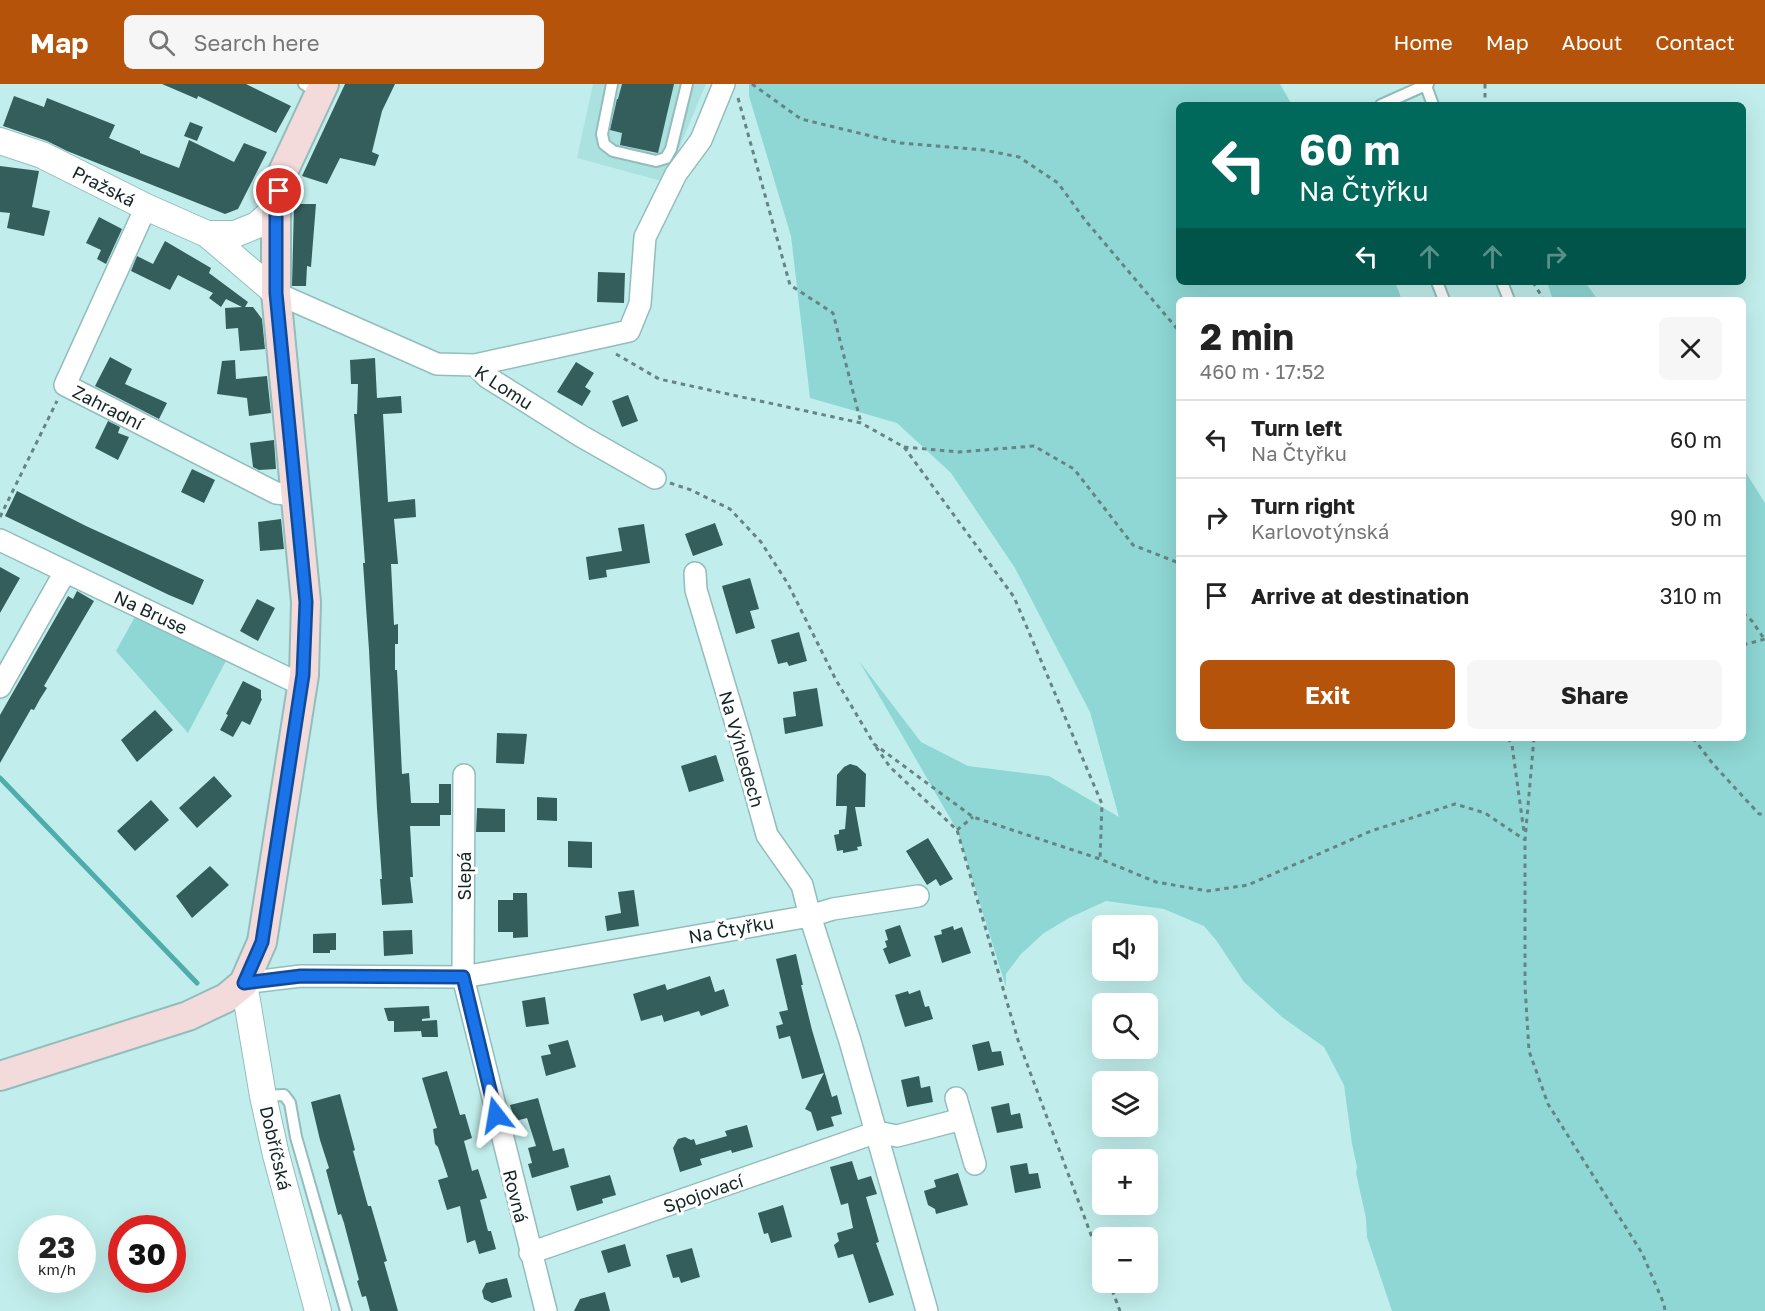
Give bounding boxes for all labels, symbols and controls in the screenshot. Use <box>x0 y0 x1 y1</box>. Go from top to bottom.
search box <box>124 15 544 69</box>
text: Map <box>30 26 88 59</box>
icon: search <box>145 26 178 59</box>
text: Search here <box>193 29 319 56</box>
text: Home <box>1393 29 1453 55</box>
text: Map <box>1486 29 1529 55</box>
text: About <box>1562 29 1622 55</box>
text: Contact <box>1655 29 1735 55</box>
text: 60 m <box>1299 124 1400 174</box>
icon: left <box>1200 126 1278 204</box>
street label: Pražská <box>69 161 139 211</box>
pin <box>253 165 304 216</box>
icon: arrive <box>262 174 295 207</box>
text: Na Čtyřku <box>1299 175 1428 207</box>
icon: left <box>1350 240 1383 273</box>
icon: ahead <box>1413 240 1446 273</box>
icon: ahead <box>1476 240 1509 273</box>
icon: right <box>1539 240 1572 273</box>
text: 2 min <box>1200 315 1294 358</box>
button: close <box>1659 317 1722 380</box>
text: 460 m · 17:52 <box>1200 359 1325 383</box>
street label: K Lomu <box>471 360 537 414</box>
street label: Zahradní <box>69 380 148 435</box>
text: Turn left <box>1251 414 1342 441</box>
icon: left <box>1200 423 1233 456</box>
text: 60 m <box>1670 426 1722 453</box>
text: Na Čtyřku <box>1251 441 1347 465</box>
text: Turn right <box>1251 492 1355 519</box>
icon: right <box>1200 501 1233 534</box>
text: 90 m <box>1670 504 1722 531</box>
text: Karlovotýnská <box>1251 519 1389 543</box>
icon: arrive <box>1200 579 1233 612</box>
text: Arrive at destination <box>1251 582 1469 609</box>
text: 310 m <box>1660 582 1722 609</box>
street label: Na Bruse <box>111 585 191 639</box>
button: Exit <box>1200 660 1455 729</box>
button: Share <box>1467 660 1722 729</box>
street label: Na Výhledech <box>715 688 769 810</box>
street label: Slepá <box>453 852 475 900</box>
street label: Na Čtyřku <box>687 911 775 947</box>
map controls <box>1092 915 1158 1293</box>
button: sound <box>1092 915 1158 981</box>
button: search <box>1092 993 1158 1059</box>
button: layers <box>1092 1071 1158 1137</box>
position arrow <box>464 1083 528 1147</box>
street label: Dobříčská <box>256 1104 296 1192</box>
button: + <box>1092 1149 1158 1215</box>
street label: Rovná <box>499 1167 533 1225</box>
street label: Spojovací <box>660 1169 747 1217</box>
speed limit sign: 30 <box>108 1215 186 1293</box>
button: − <box>1092 1227 1158 1293</box>
text: 23 <box>39 1229 75 1265</box>
text: km/h <box>38 1260 76 1278</box>

